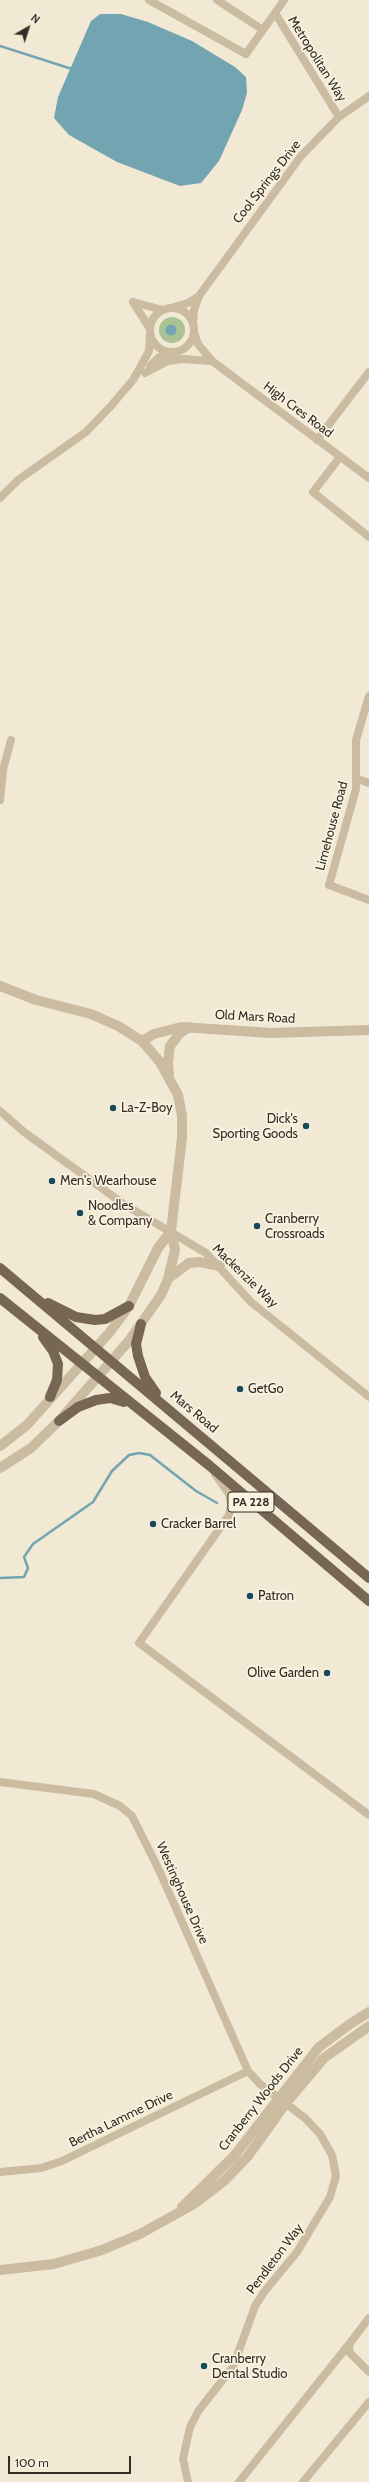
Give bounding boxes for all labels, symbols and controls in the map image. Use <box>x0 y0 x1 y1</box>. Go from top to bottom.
north arrow <box>8 8 48 48</box>
text: N <box>28 11 43 27</box>
street label: Metropolitan Way <box>284 13 350 105</box>
street label: Cool Springs Drive <box>230 137 304 227</box>
street label: High Cres Road <box>260 379 336 441</box>
street label: Limehouse Road <box>313 780 351 872</box>
street label: Old Mars Road <box>214 1007 296 1027</box>
place label: La-Z-Boy <box>121 1100 172 1116</box>
marker: La-Z-Boy <box>108 1103 118 1113</box>
place label: Dick's Sporting Goods <box>213 1111 298 1142</box>
marker: Dick's Sporting Goods <box>301 1121 311 1131</box>
place label: Men's Wearhouse <box>60 1173 156 1189</box>
marker: Men's Wearhouse <box>47 1176 57 1186</box>
place label: Noodles & Company <box>88 1198 152 1229</box>
marker: Noodles & Company <box>75 1208 85 1218</box>
place label: Cranberry Crossroads <box>265 1211 325 1242</box>
marker: Cranberry Crossroads <box>252 1221 262 1231</box>
street label: Mackenzie Way <box>209 1241 281 1311</box>
place label: GetGo <box>248 1381 284 1397</box>
marker: GetGo <box>235 1384 245 1394</box>
street label: Mars Road <box>167 1388 221 1436</box>
road number: PA 228 <box>228 1492 274 1512</box>
place label: Cracker Barrel <box>161 1516 236 1532</box>
marker: Cracker Barrel <box>148 1519 158 1529</box>
place label: Patron <box>258 1588 294 1604</box>
marker: Patron <box>245 1591 255 1601</box>
place label: Olive Garden <box>247 1665 319 1681</box>
marker: Olive Garden <box>322 1668 332 1678</box>
street label: Westinghouse Drive <box>153 1840 211 1946</box>
street label: Cranberry Woods Drive <box>216 2044 306 2154</box>
street label: Bertha Lamme Drive <box>67 2087 175 2151</box>
street label: Pendleton Way <box>243 2221 307 2297</box>
place label: Cranberry Dental Studio <box>212 2351 288 2382</box>
marker: Cranberry Dental Studio <box>199 2361 209 2371</box>
scale bar <box>10 2448 133 2474</box>
text: 100 m <box>15 2455 49 2470</box>

